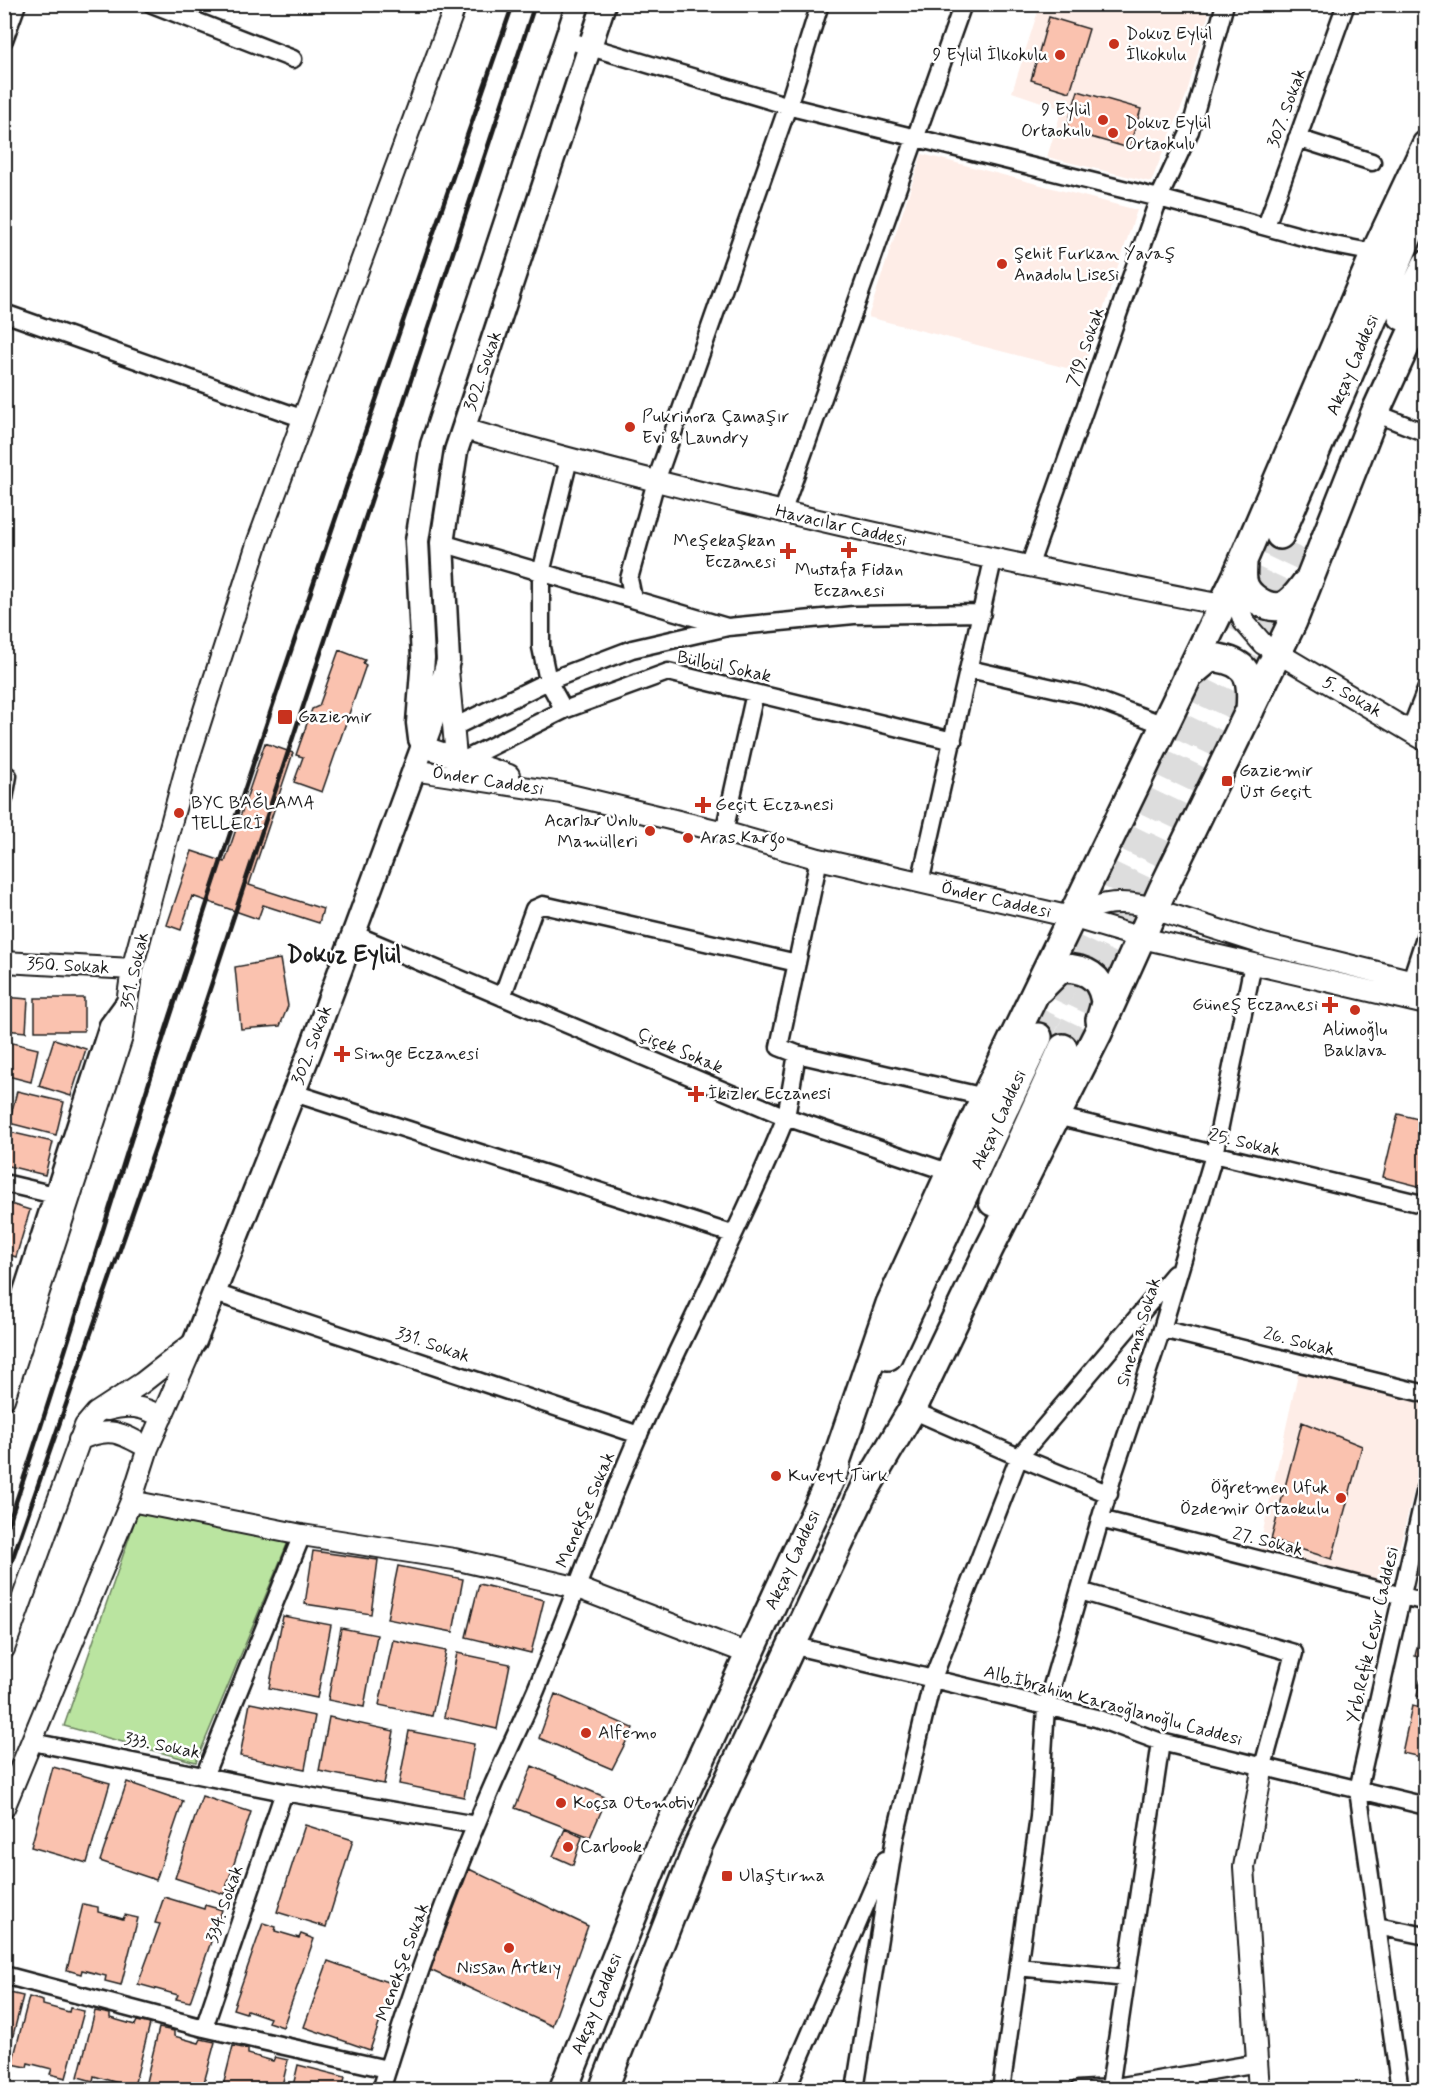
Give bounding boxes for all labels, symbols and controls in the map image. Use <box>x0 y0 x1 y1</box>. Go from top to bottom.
place label: Dokuz Eylül İlkokulu <box>1126 22 1212 67</box>
marker: Dokuz Eylül İlkokulu <box>1107 37 1121 51</box>
place label: 9 Eylül İlkokulu <box>933 43 1048 67</box>
marker: 9 Eylül İlkokulu <box>1053 48 1067 62</box>
street label: 307. Sokak <box>1262 65 1312 151</box>
place label: 9 Eylül Ortaokulu <box>1021 98 1091 143</box>
place label: Dokuz Eylül Ortaokulu <box>1125 111 1211 156</box>
marker: 9 Eylül Ortaokulu <box>1096 113 1110 127</box>
marker: Dokuz Eylül Ortaokulu <box>1106 126 1120 140</box>
place label: Şehit Furkan Yavaş Anadolu Lisesi <box>1014 242 1175 287</box>
marker: Şehit Furkan Yavaş Anadolu Lisesi <box>995 257 1009 271</box>
street label: 719. Sokak <box>1061 304 1111 390</box>
street label: Akçay Caddesi <box>1321 311 1385 419</box>
street label: 302. Sokak <box>458 328 508 414</box>
place label: Pukrinora Çamaşır Evi & Laundry <box>642 405 790 450</box>
marker: Pukrinora Çamaşır Evi & Laundry <box>623 420 637 434</box>
street label: Havacılar Caddesi <box>773 499 909 553</box>
place label: Meşekaşkan Eczanesi <box>673 529 776 574</box>
marker: Mustafa Fidan Eczanesi <box>842 543 856 557</box>
marker: Meşekaşkan Eczanesi <box>781 544 795 558</box>
place label: Mustafa Fidan Eczanesi <box>795 558 903 603</box>
street label: Bülbül Sokak <box>675 645 773 689</box>
street label: 5. Sokak <box>1318 670 1386 724</box>
place label: Gaziemir <box>298 705 372 729</box>
marker: Gaziemir <box>276 708 294 726</box>
place label: Gaziemir Üst Geçit <box>1239 759 1313 804</box>
street label: Önder Caddesi <box>431 760 545 802</box>
marker: Gaziemir Üst Geçit <box>1220 774 1234 788</box>
place label: BYC BAĞLAMA TELLERİ <box>191 791 315 836</box>
place label: Geçit Eczanesi <box>715 793 834 817</box>
marker: Geçit Eczanesi <box>696 798 710 812</box>
marker: BYC BAĞLAMA TELLERİ <box>172 806 186 820</box>
place label: Acarlar Unlu Mamülleri <box>544 809 638 854</box>
marker: Acarlar Unlu Mamülleri <box>643 824 657 838</box>
place label: Aras Kargo <box>700 826 785 852</box>
marker: Aras Kargo <box>681 831 695 845</box>
street label: Önder Caddesi <box>939 876 1053 924</box>
street label: 351. Sokak <box>115 930 155 1012</box>
district label: Dokuz Eylül <box>286 940 402 971</box>
street label: 350. Sokak <box>26 952 110 980</box>
place label: Güneş Eczanesi <box>1192 993 1318 1017</box>
marker: Güneş Eczanesi <box>1323 998 1337 1012</box>
street label: 302. Sokak <box>286 1002 338 1088</box>
marker: Alimoğlu Baklava <box>1348 1003 1362 1017</box>
place label: Alimoğlu Baklava <box>1323 1018 1387 1063</box>
street label: Çiçek Sokak <box>633 1022 727 1080</box>
place label: Simge Eczanesi <box>354 1042 479 1067</box>
marker: Simge Eczanesi <box>335 1047 349 1061</box>
street label: Akçay Caddesi <box>965 1066 1033 1174</box>
place label: İkizler Eczanesi <box>708 1082 831 1106</box>
marker: İkizler Eczanesi <box>689 1087 703 1101</box>
street label: 25. Sokak <box>1207 1123 1283 1163</box>
street label: Sinema Sokak <box>1111 1274 1167 1390</box>
street label: 331. Sokak <box>393 1321 473 1369</box>
street label: 26. Sokak <box>1261 1322 1337 1362</box>
street label: Menekşe Sokak <box>551 1448 621 1572</box>
place label: Kuveyt Türk <box>788 1464 888 1488</box>
marker: Kuveyt Türk <box>769 1469 783 1483</box>
place label: Öğretmen Ufuk Özdemir Ortaokulu <box>1180 1476 1329 1521</box>
marker: Öğretmen Ufuk Özdemir Ortaokulu <box>1334 1491 1348 1505</box>
street label: Akçay Caddesi <box>759 1506 827 1614</box>
street label: 27. Sokak <box>1230 1522 1306 1562</box>
street label: Yrb.Refik Cesur Caddesi <box>1341 1544 1405 1726</box>
street label: Alb.İbrahim Karaoğlanoğlu Caddesi <box>981 1660 1245 1752</box>
place label: Alfemo <box>598 1721 657 1745</box>
marker: Alfemo <box>579 1726 593 1740</box>
street label: 333. Sokak <box>122 1727 202 1765</box>
place label: Koçsa Otomotiv <box>573 1791 695 1815</box>
marker: Koçsa Otomotiv <box>554 1796 568 1810</box>
place label: Carbook <box>580 1835 642 1859</box>
marker: Carbook <box>561 1840 575 1854</box>
street label: 334. Sokak <box>201 1862 249 1946</box>
place label: Ulaştırma <box>739 1864 825 1888</box>
marker: Ulaştırma <box>720 1869 734 1883</box>
street label: Menekşe Sokak <box>370 1900 436 2024</box>
marker: Nissan Artkıy <box>502 1941 516 1955</box>
street label: Akçay Caddesi <box>566 1950 628 2058</box>
place label: Nissan Artkıy <box>457 1956 561 1980</box>

